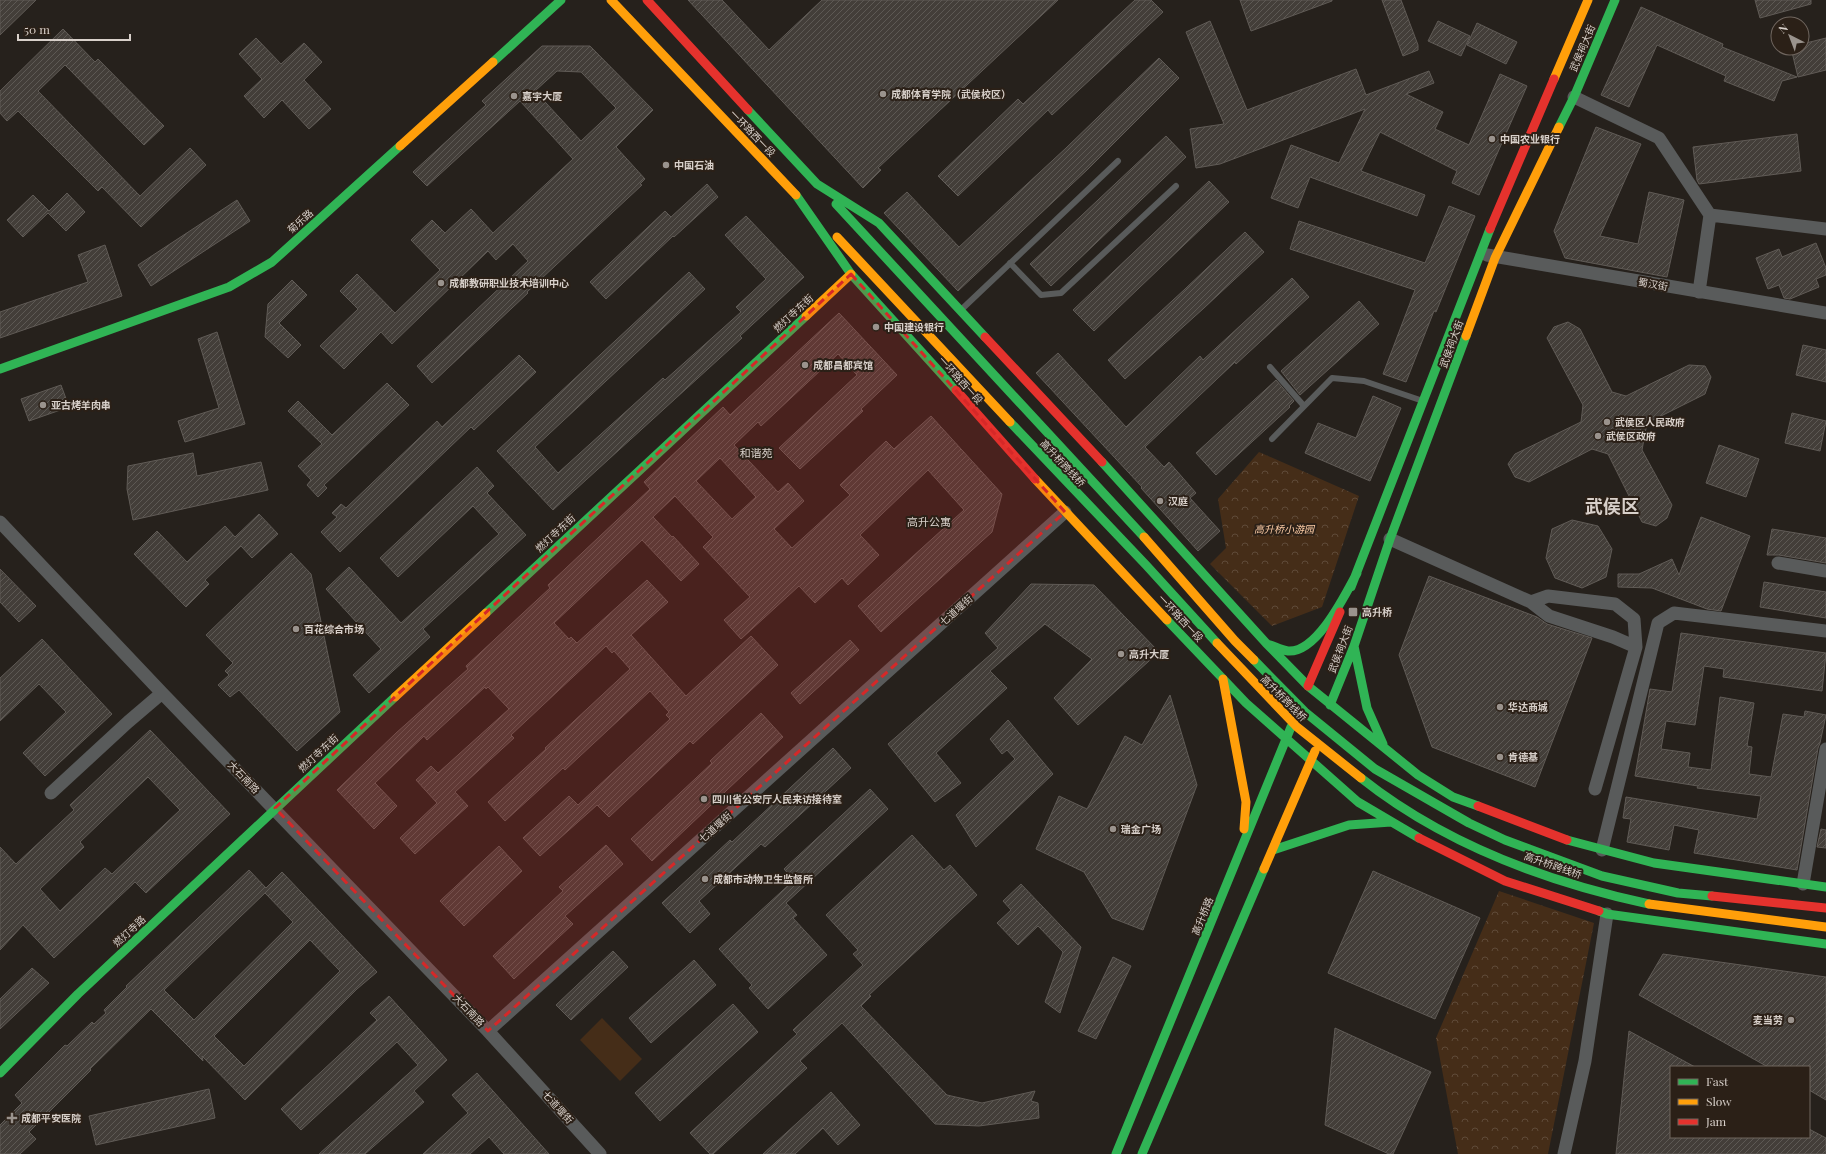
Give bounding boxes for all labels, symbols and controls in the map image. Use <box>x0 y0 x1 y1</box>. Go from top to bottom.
scale bar <box>18 16 130 42</box>
north arrow <box>1770 16 1810 56</box>
text: N <box>1775 20 1791 36</box>
text: 50 m <box>24 21 50 37</box>
street label: 武侯祠大街 <box>1566 22 1598 74</box>
place label: 成都体育学院（武侯校区） <box>891 87 1011 101</box>
place label: 嘉宇大厦 <box>522 89 562 103</box>
marker: 成都体育学院（武侯校区） <box>878 89 888 99</box>
marker: 嘉宇大厦 <box>509 91 519 101</box>
street label: 一环路西一段 <box>727 107 779 159</box>
place label: 中国农业银行 <box>1500 132 1560 146</box>
marker: 中国农业银行 <box>1487 134 1497 144</box>
place label: 中国石油 <box>674 158 714 172</box>
marker: 中国石油 <box>661 160 671 170</box>
street label: 菊乐路 <box>284 206 316 236</box>
street label: 蜀汉街 <box>1637 275 1669 293</box>
place label: 成都教研职业技术培训中心 <box>449 276 569 290</box>
marker: 成都教研职业技术培训中心 <box>436 278 446 288</box>
street label: 燃灯寺东街 <box>770 291 816 335</box>
street label: 武侯祠大街 <box>1436 318 1466 370</box>
place label: 中国建设银行 <box>884 320 944 334</box>
marker: 中国建设银行 <box>871 322 881 332</box>
street label: 一环路西一段 <box>936 353 986 407</box>
place label: 成都昌都宾馆 <box>813 358 873 372</box>
marker: 成都昌都宾馆 <box>800 360 810 370</box>
place label: 亚古烤羊肉串 <box>51 398 111 412</box>
marker: 亚古烤羊肉串 <box>38 400 48 410</box>
place label: 武侯区人民政府 <box>1615 415 1685 429</box>
marker: 武侯区人民政府 <box>1602 417 1612 427</box>
place label: 武侯区政府 <box>1606 429 1656 443</box>
marker: 武侯区政府 <box>1593 431 1603 441</box>
street label: 高升桥跨线桥 <box>1037 436 1089 490</box>
district label: 和谐苑 <box>740 445 773 460</box>
place label: 汉庭 <box>1168 494 1188 508</box>
district label: 武侯区 <box>1585 494 1639 518</box>
marker: 汉庭 <box>1155 496 1165 506</box>
street label: 燃灯寺东街 <box>532 511 578 555</box>
district label: 高升公寓 <box>907 514 951 529</box>
park label: 高升桥小游园 <box>1254 522 1316 536</box>
street label: 七道堰街 <box>936 591 976 629</box>
street label: 一环路西一段 <box>1155 591 1207 645</box>
place label: 高升桥 <box>1362 605 1392 619</box>
marker: 高升桥 <box>1347 606 1359 618</box>
place label: 百花综合市场 <box>304 622 364 636</box>
street label: 武侯祠大街 <box>1325 623 1355 675</box>
marker: 百花综合市场 <box>291 624 301 634</box>
place label: 高升大厦 <box>1129 647 1169 661</box>
marker: 高升大厦 <box>1116 649 1126 659</box>
street label: 高升桥跨线桥 <box>1258 672 1310 724</box>
place label: 华达商城 <box>1508 700 1548 714</box>
marker: 华达商城 <box>1495 702 1505 712</box>
street label: 燃灯寺东街 <box>295 731 341 775</box>
place label: 肯德基 <box>1508 750 1538 764</box>
marker: 肯德基 <box>1495 752 1505 762</box>
street label: 大石南路 <box>225 758 263 796</box>
place label: 四川省公安厅人民来访接待室 <box>712 792 842 806</box>
marker: 四川省公安厅人民来访接待室 <box>699 794 709 804</box>
street label: 七道堰街 <box>695 808 735 846</box>
place label: 瑞金广场 <box>1121 822 1161 836</box>
marker: 瑞金广场 <box>1108 824 1118 834</box>
street label: 高升桥跨线桥 <box>1522 849 1584 881</box>
place label: 成都市动物卫生监督所 <box>713 872 813 886</box>
marker: 成都市动物卫生监督所 <box>700 874 710 884</box>
street label: 高升桥路 <box>1188 895 1216 937</box>
street label: 燃灯寺路 <box>110 912 148 950</box>
street label: 大石南路 <box>450 991 488 1029</box>
place label: 麦当劳 <box>1753 1013 1783 1027</box>
marker: 麦当劳 <box>1786 1015 1796 1025</box>
legend <box>1670 1066 1810 1138</box>
text: Fast <box>1706 1073 1729 1089</box>
street label: 七道堰街 <box>539 1087 577 1127</box>
text: Slow <box>1706 1093 1732 1109</box>
place label: 成都平安医院 <box>21 1111 81 1125</box>
marker: 成都平安医院 <box>6 1112 18 1124</box>
text: Jam <box>1705 1113 1727 1129</box>

